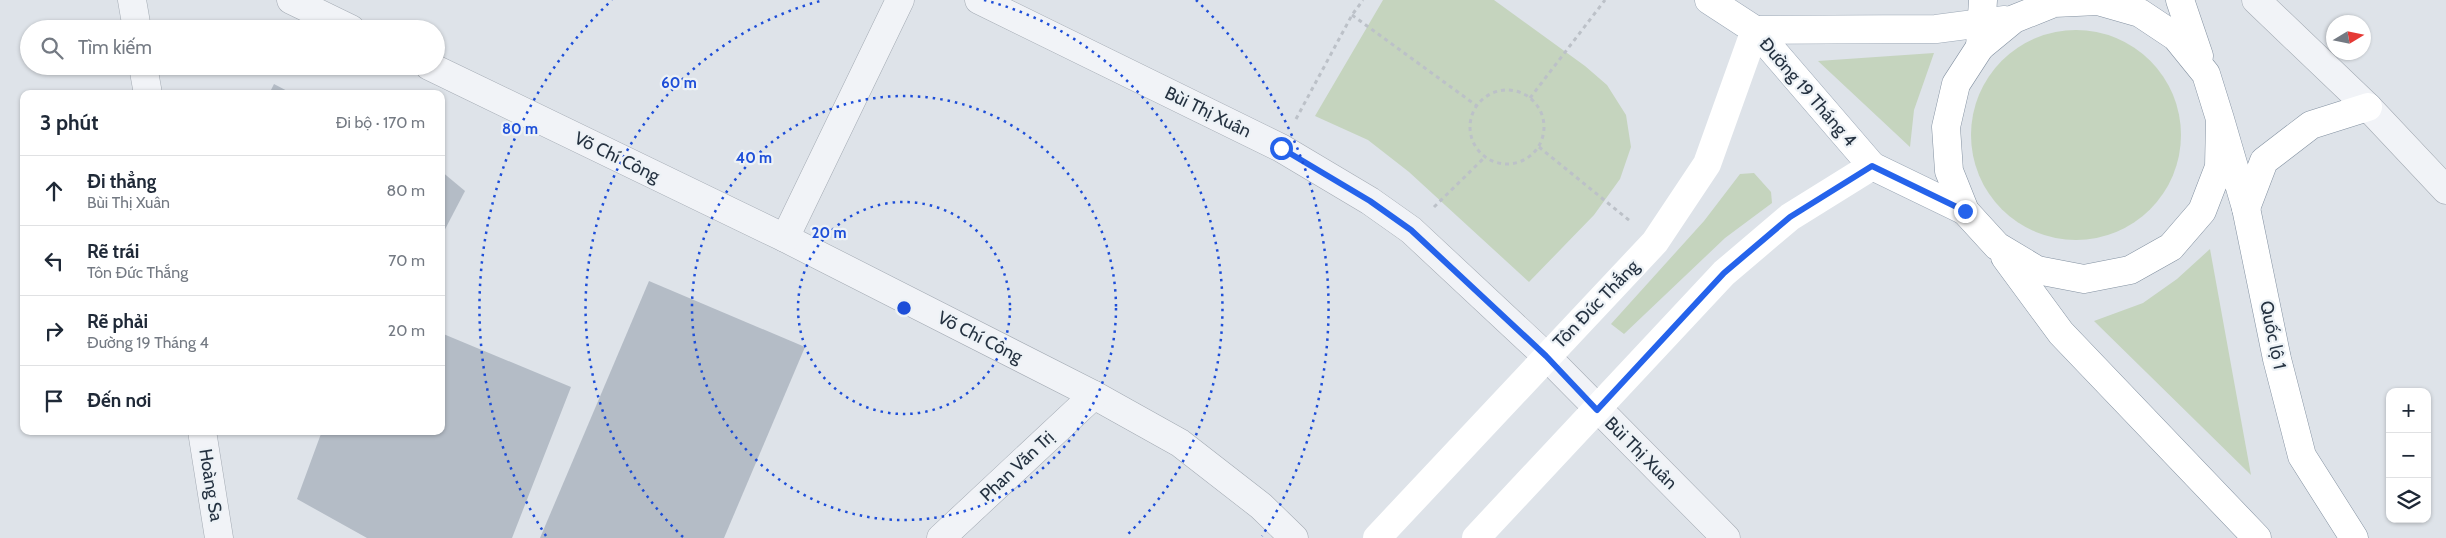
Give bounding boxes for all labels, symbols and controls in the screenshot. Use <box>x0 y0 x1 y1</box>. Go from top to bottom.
north arrow <box>2326 15 2371 60</box>
search box <box>20 20 445 75</box>
street label: Đường 19 Tháng 4 <box>1755 33 1861 151</box>
icon: search <box>38 34 66 62</box>
text: Tìm kiếm <box>78 36 152 59</box>
text: 60 m <box>661 74 697 92</box>
street label: Bùi Thị Xuân <box>1161 82 1255 142</box>
text: 3 phút <box>40 110 98 135</box>
text: Đi bộ · 170 m <box>336 113 425 132</box>
text: 80 m <box>502 120 538 138</box>
street label: Võ Chí Công <box>571 127 664 188</box>
route start <box>1270 137 1293 160</box>
text: 40 m <box>736 149 772 167</box>
text: Đi thẳng <box>87 170 156 193</box>
icon: ahead <box>40 177 68 205</box>
text: 80 m <box>387 181 425 200</box>
text: Bùi Thị Xuân <box>87 193 170 212</box>
route end <box>1954 200 1977 223</box>
text: 20 m <box>812 224 846 242</box>
text: Rẽ trái <box>87 240 139 263</box>
icon: left <box>40 247 68 275</box>
text: 70 m <box>388 251 425 270</box>
street label: Tôn Đức Thắng <box>1549 255 1644 353</box>
text: Tôn Đức Thắng <box>87 263 188 282</box>
centre of rings <box>895 299 913 317</box>
street label: Quốc lộ 1 <box>2255 299 2291 371</box>
street label: Võ Chí Công <box>934 306 1027 368</box>
text: Rẽ phải <box>87 310 148 333</box>
icon: right <box>40 317 68 345</box>
text: 20 m <box>388 321 425 340</box>
text: Đường 19 Tháng 4 <box>87 333 209 352</box>
icon: arrive <box>40 387 68 415</box>
map controls <box>2386 388 2431 523</box>
button: + <box>2386 388 2431 433</box>
text: Đến nơi <box>87 389 151 412</box>
street label: Bùi Thị Xuân <box>1600 412 1682 494</box>
street label: Phan Văn Trị <box>975 426 1059 506</box>
button: − <box>2386 433 2431 478</box>
street label: Hoàng Sa <box>194 447 228 523</box>
button: layers <box>2386 478 2431 523</box>

